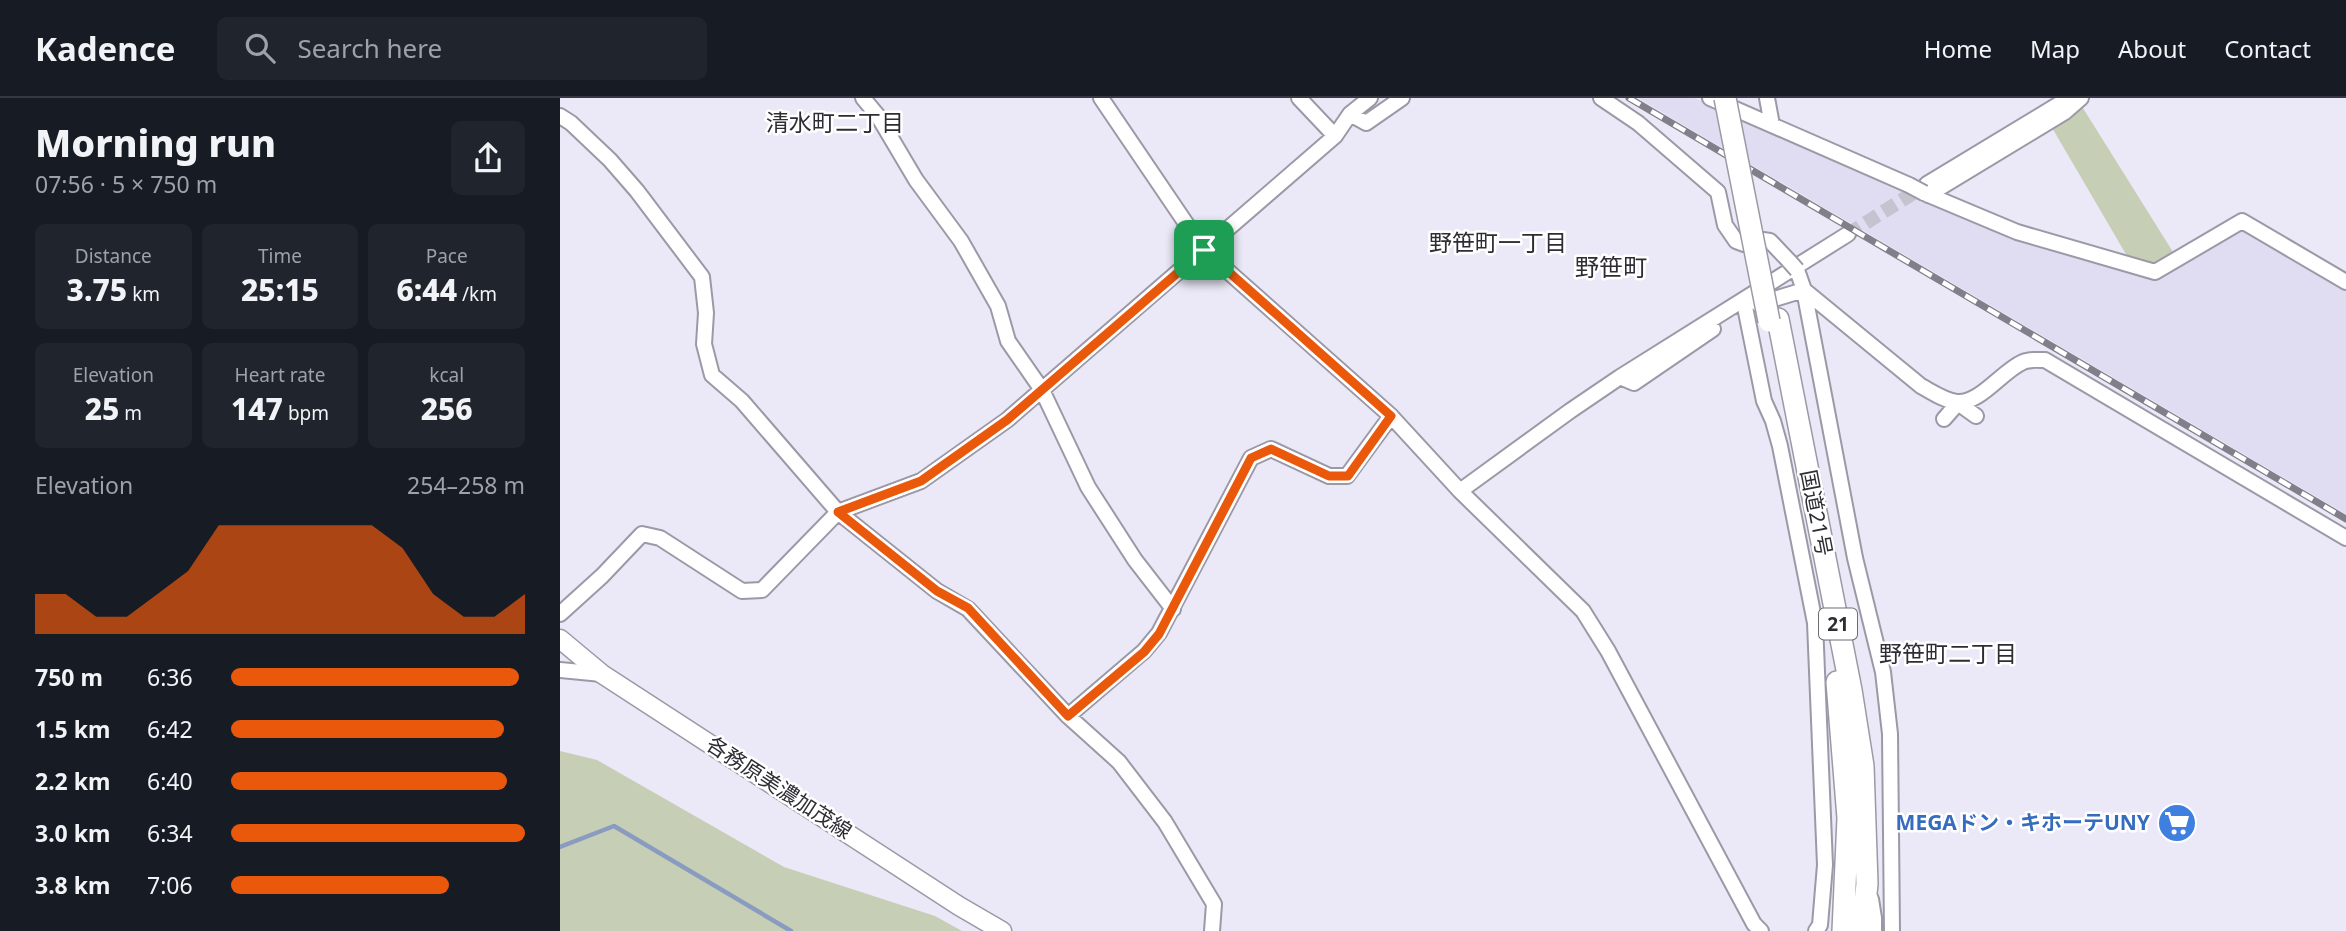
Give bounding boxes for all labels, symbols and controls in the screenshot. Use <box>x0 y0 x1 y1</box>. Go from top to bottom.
search box <box>217 17 707 80</box>
text: Kadence <box>35 26 175 71</box>
icon: search <box>241 29 279 67</box>
text: Search here <box>297 30 442 66</box>
text: Home <box>1924 32 1992 65</box>
text: Map <box>2030 32 2080 65</box>
text: About <box>2118 32 2186 65</box>
text: Contact <box>2224 32 2311 65</box>
district label: 清水町二丁目 <box>766 106 904 138</box>
text: Morning run <box>35 116 276 168</box>
button: share <box>451 121 525 195</box>
text: 07:56 · 5 × 750 m <box>35 168 217 200</box>
pin <box>1174 220 1234 280</box>
district label: 野笹町一丁目 <box>1429 226 1567 258</box>
icon: arrive <box>1185 231 1223 269</box>
text: Distance <box>75 243 152 269</box>
text: Time <box>258 243 302 269</box>
text: Pace <box>426 243 468 269</box>
district label: 野笹町 <box>1575 250 1647 283</box>
text: 3.75 <box>67 269 127 310</box>
text: 25:15 <box>241 269 319 310</box>
text: 6:44 <box>396 269 457 310</box>
text: km <box>127 281 160 307</box>
text: /km <box>457 281 497 307</box>
text: Elevation <box>73 362 154 388</box>
text: Heart rate <box>235 362 325 388</box>
text: kcal <box>429 362 464 388</box>
text: 25 <box>85 388 119 429</box>
text: 147 <box>231 388 283 429</box>
text: 256 <box>421 388 473 429</box>
text: m <box>119 400 142 426</box>
text: bpm <box>283 400 329 426</box>
street label: 国道21号 <box>1795 467 1839 558</box>
text: Elevation <box>35 469 133 501</box>
text: 254–258 m <box>407 469 525 501</box>
road number: 21 <box>1819 608 1857 639</box>
district label: 野笹町二丁目 <box>1879 637 2017 669</box>
text: 750 m <box>35 661 103 693</box>
text: 6:36 <box>147 661 193 693</box>
text: 1.5 km <box>35 713 110 745</box>
text: 6:42 <box>147 713 193 745</box>
street label: 各務原美濃加茂線 <box>701 730 858 845</box>
text: 2.2 km <box>35 765 110 797</box>
text: 6:40 <box>147 765 193 797</box>
supermarket icon: MEGAドン・キホーテUNY <box>2156 802 2198 844</box>
place label: MEGAドン・キホーテUNY <box>1896 808 2151 836</box>
text: 3.0 km <box>35 817 110 849</box>
text: 6:34 <box>147 817 193 849</box>
text: 3.8 km <box>35 869 110 901</box>
text: 7:06 <box>147 869 193 901</box>

